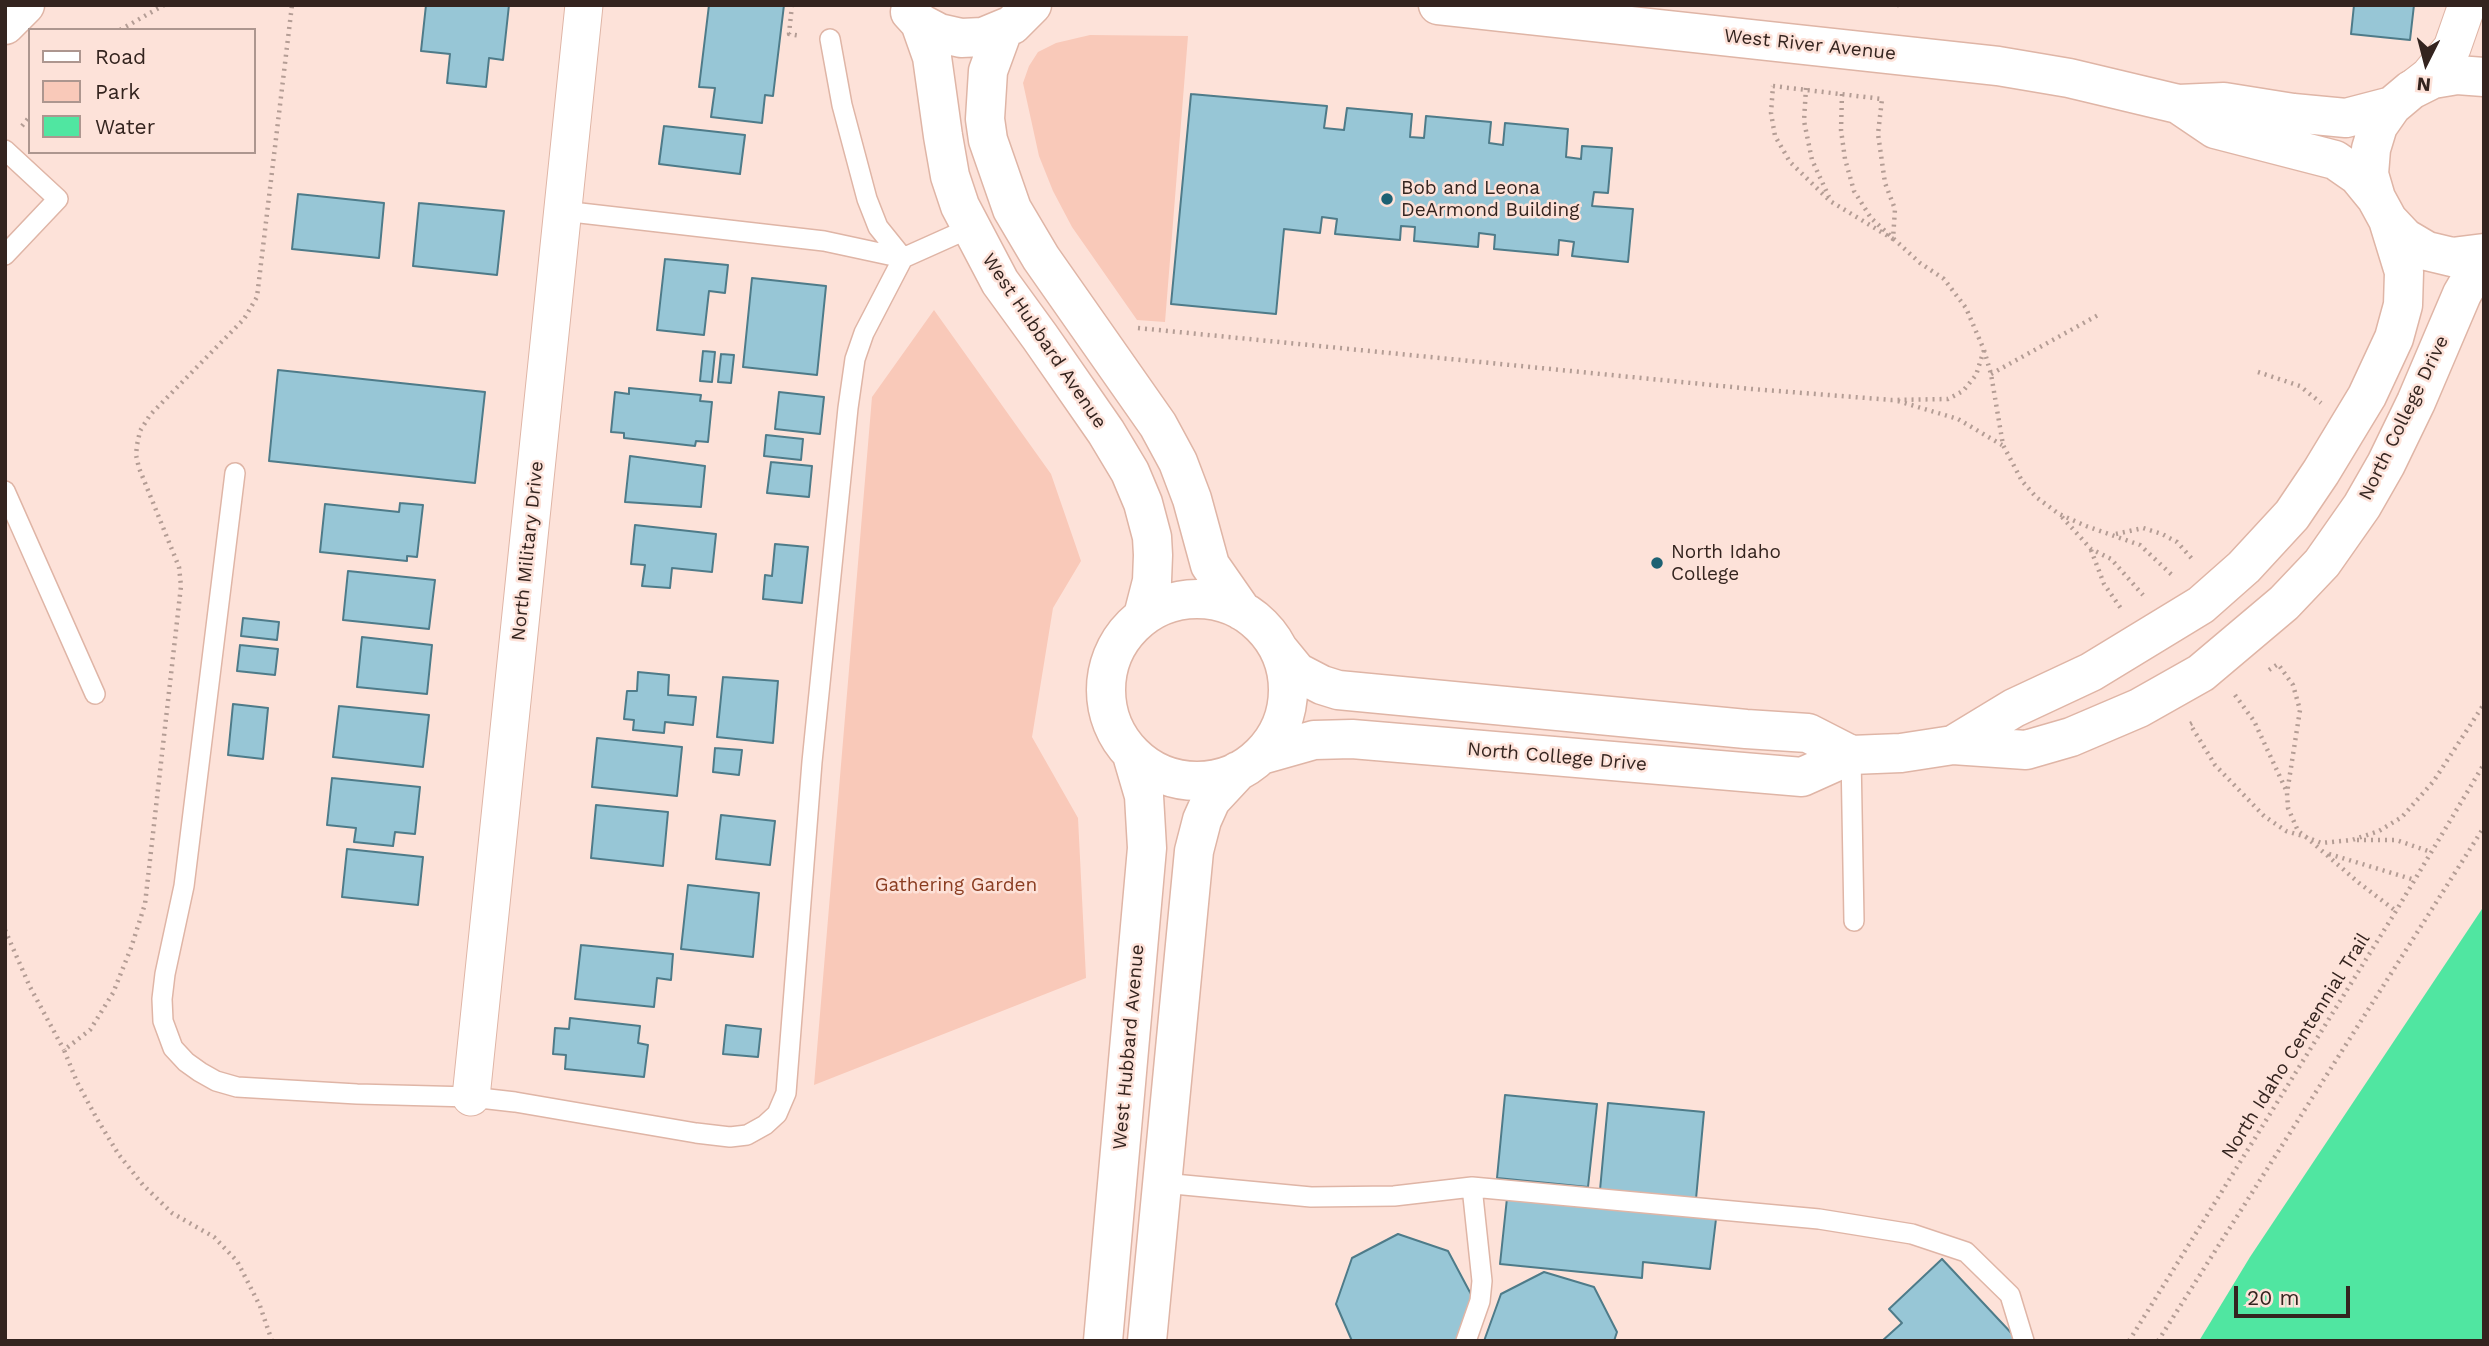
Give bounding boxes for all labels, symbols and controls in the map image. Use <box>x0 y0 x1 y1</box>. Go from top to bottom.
street label: West River Avenue <box>1723 25 1897 65</box>
legend <box>28 28 256 154</box>
north arrow <box>2391 28 2461 98</box>
text: Road <box>95 44 146 69</box>
text: N <box>2416 72 2432 97</box>
text: Park <box>95 79 140 104</box>
text: Water <box>95 114 155 139</box>
place label: Bob and Leona DeArmond Building <box>1401 177 1579 221</box>
marker: Bob and Leona DeArmond Building <box>1379 191 1395 207</box>
street label: West Hubbard Avenue <box>977 249 1111 433</box>
street label: North College Drive <box>2354 332 2454 504</box>
street label: North Military Drive <box>507 460 549 642</box>
place label: North Idaho College <box>1671 541 1781 585</box>
marker: North Idaho College <box>1649 555 1665 571</box>
street label: North College Drive <box>1466 738 1648 776</box>
park label: Gathering Garden <box>875 874 1037 896</box>
street label: North Idaho Centennial Trail <box>2217 929 2375 1163</box>
street label: West Hubbard Avenue <box>1109 943 1149 1151</box>
scale bar <box>2237 1272 2352 1316</box>
text: 20 m <box>2247 1285 2299 1310</box>

